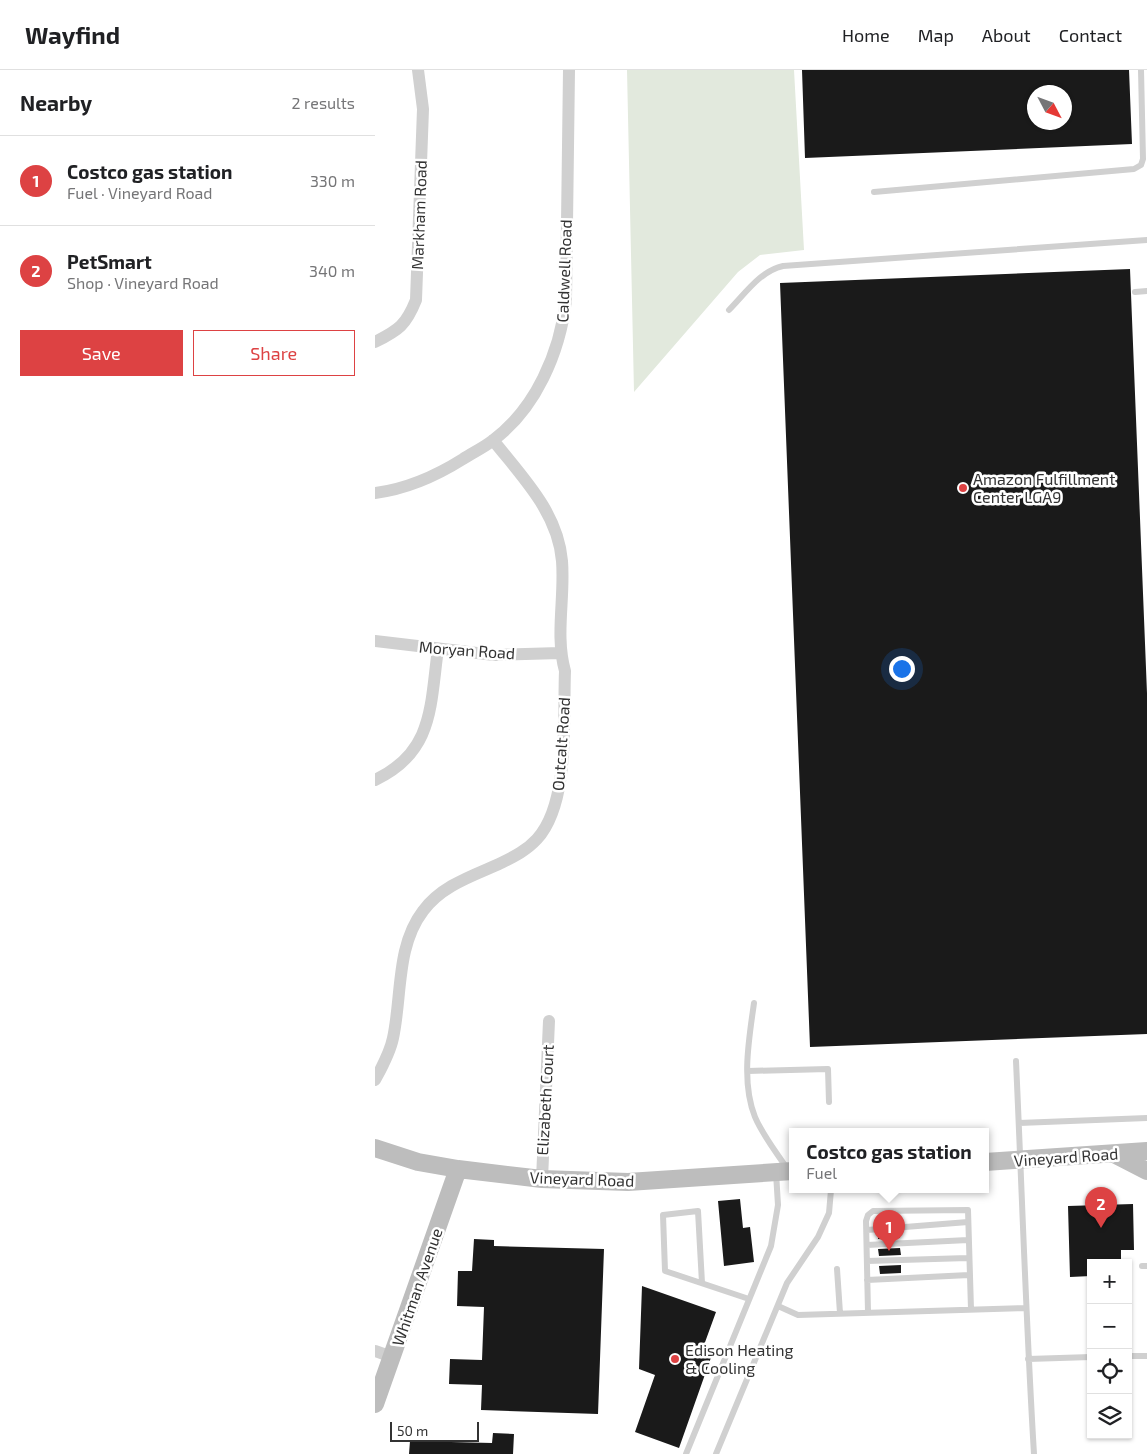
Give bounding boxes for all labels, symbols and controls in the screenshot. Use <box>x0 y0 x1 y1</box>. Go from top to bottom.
text: Wayfind <box>25 20 120 49</box>
text: Home <box>842 24 890 46</box>
text: Map <box>918 24 954 46</box>
text: About <box>982 24 1031 46</box>
text: Contact <box>1059 24 1122 46</box>
north arrow <box>1027 85 1072 130</box>
text: Nearby <box>20 90 92 115</box>
text: 2 results <box>292 93 355 112</box>
text: Costco gas station <box>67 160 232 183</box>
street label: Markham Road <box>407 160 430 270</box>
text: 1 <box>33 171 39 190</box>
text: 330 m <box>310 171 355 190</box>
text: Fuel · Vineyard Road <box>67 183 213 202</box>
street label: Caldwell Road <box>552 219 575 323</box>
text: PetSmart <box>67 250 152 273</box>
text: 2 <box>31 261 41 280</box>
text: 340 m <box>309 261 355 280</box>
text: Shop · Vineyard Road <box>67 273 219 292</box>
button: Save <box>20 330 183 376</box>
button: Share <box>193 330 355 376</box>
place label: Amazon Fulfillment Center LGA9 <box>973 469 1115 506</box>
marker: Amazon Fulfillment Center LGA9 <box>957 482 969 494</box>
street label: Moryan Road <box>418 637 516 662</box>
your location <box>889 656 915 682</box>
street label: Outcalt Road <box>548 697 573 791</box>
street label: Elizabeth Court <box>532 1044 557 1156</box>
popup <box>789 1128 989 1193</box>
text: Costco gas station <box>806 1140 972 1163</box>
street label: Vineyard Road <box>1013 1143 1119 1170</box>
text: Fuel <box>806 1163 837 1182</box>
street label: Vineyard Road <box>529 1167 635 1190</box>
pin: 2 <box>1085 1187 1117 1228</box>
pin: 1 <box>873 1210 905 1251</box>
street label: Whitman Avenue <box>387 1225 446 1348</box>
map controls <box>1087 1259 1132 1439</box>
button: + <box>1087 1259 1132 1304</box>
button: − <box>1087 1304 1132 1349</box>
place label: Edison Heating & Cooling <box>685 1340 794 1377</box>
button: locate <box>1087 1349 1132 1394</box>
marker: Edison Heating & Cooling <box>669 1353 681 1365</box>
button: layers <box>1087 1394 1132 1439</box>
scale bar <box>390 1419 479 1442</box>
text: 50 m <box>397 1422 428 1439</box>

